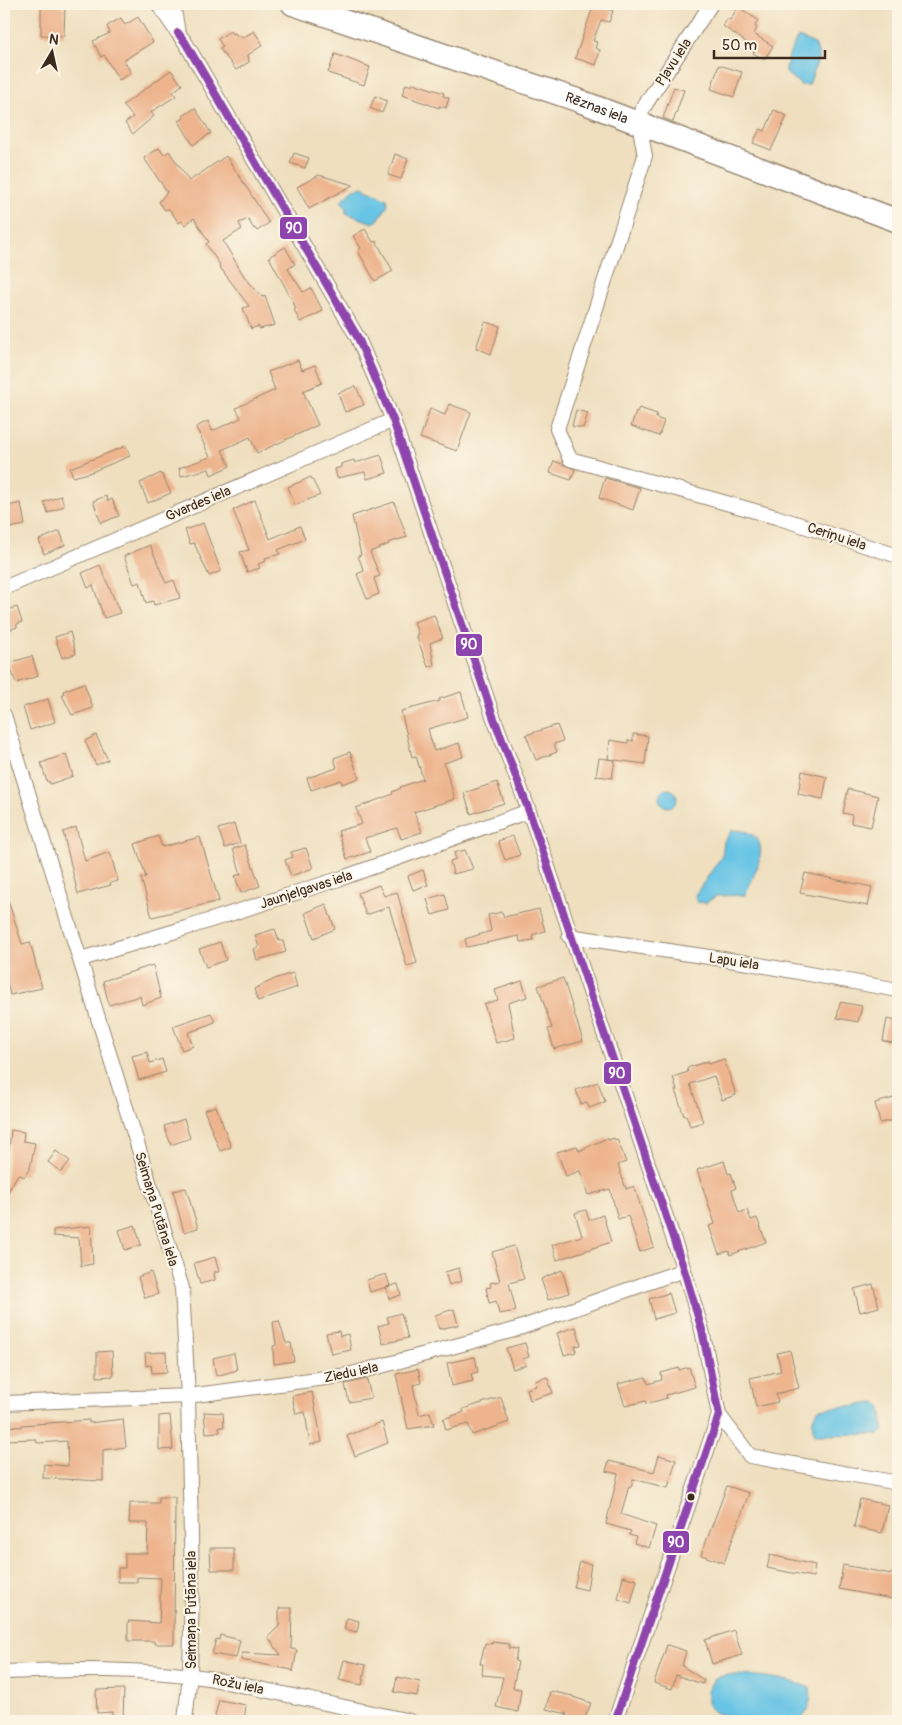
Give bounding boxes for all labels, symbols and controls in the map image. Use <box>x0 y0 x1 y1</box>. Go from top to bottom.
north arrow <box>28 28 78 78</box>
scale bar <box>714 28 826 60</box>
text: N <box>48 31 60 49</box>
street label: Pļavu iela <box>652 35 696 90</box>
text: 50 m <box>722 36 757 55</box>
street label: Rēznas iela <box>563 89 630 128</box>
line badge: 90 <box>279 216 308 240</box>
text: 90 <box>286 220 303 237</box>
street label: Gvardes iela <box>163 482 233 525</box>
street label: Ceriņu iela <box>805 519 868 555</box>
line badge: 90 <box>455 633 483 657</box>
text: 90 <box>461 636 478 653</box>
street label: Jaunjelgavas iela <box>258 867 355 912</box>
street label: Lapu iela <box>708 949 760 974</box>
line badge: 90 <box>603 1061 632 1085</box>
text: 90 <box>609 1065 626 1082</box>
street label: Seimaņa Putāna iela <box>130 1150 182 1269</box>
street label: Ziedu iela <box>322 1358 380 1387</box>
unlabelled marker <box>686 1492 696 1502</box>
line badge: 90 <box>662 1530 690 1554</box>
text: 90 <box>668 1534 685 1551</box>
street label: Seimaņa Putāna iela <box>183 1551 201 1669</box>
street label: Rožu iela <box>211 1671 265 1698</box>

